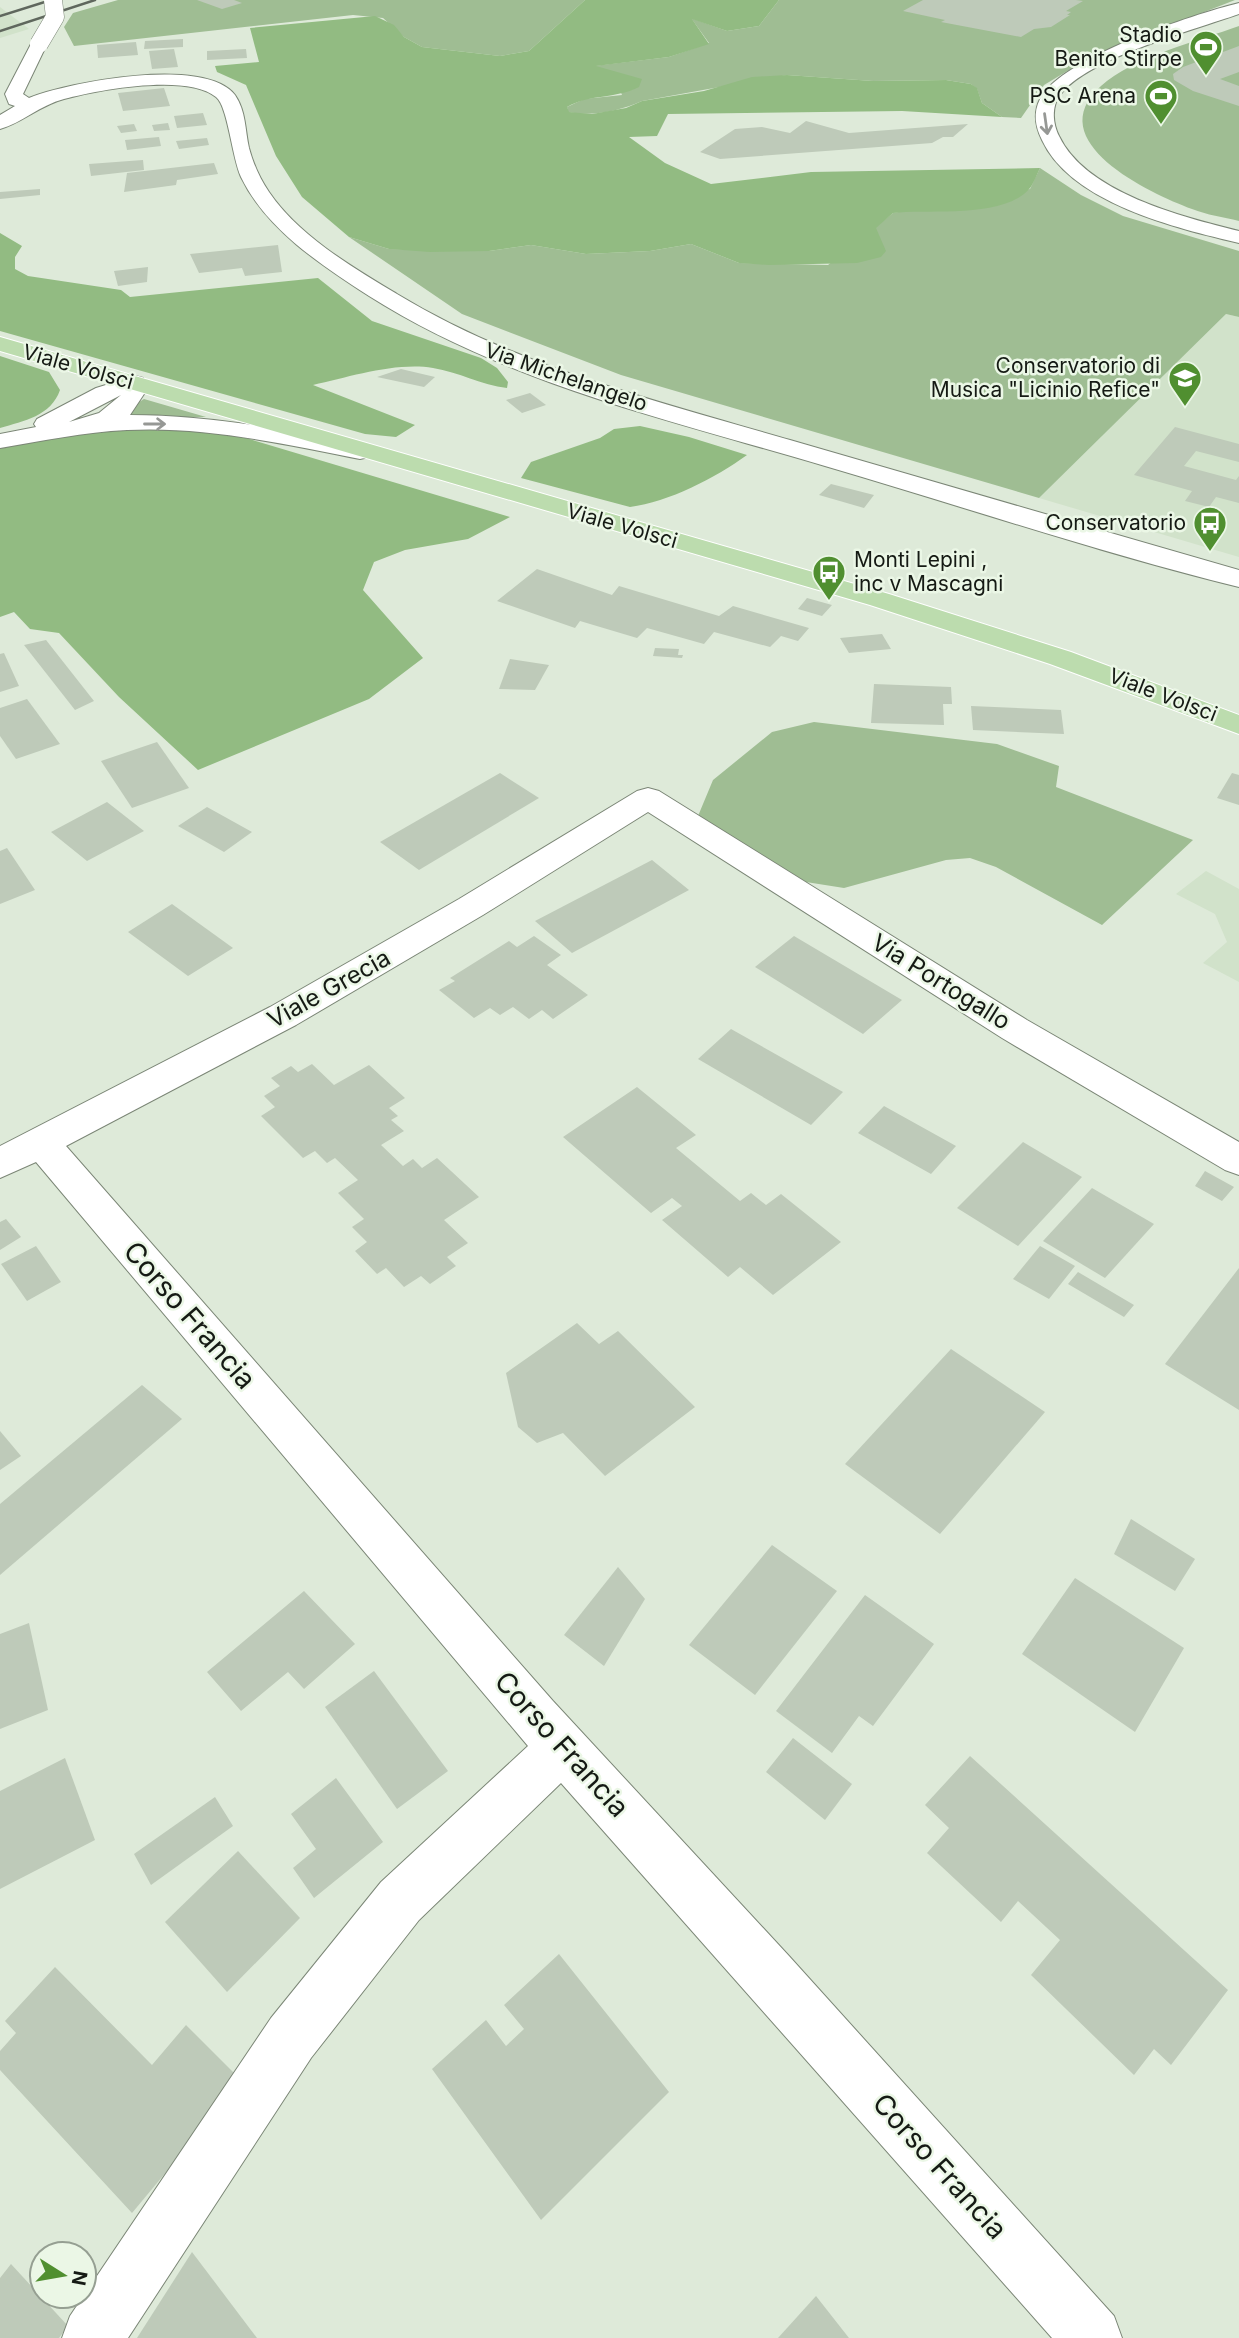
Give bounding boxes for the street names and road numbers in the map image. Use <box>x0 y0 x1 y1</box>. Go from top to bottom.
street label: Via Michelangelo <box>482 337 651 416</box>
street label: Viale Volsci <box>20 339 136 394</box>
street label: Viale Volsci <box>564 498 680 553</box>
street label: Viale Volsci <box>1106 662 1221 727</box>
street label: Via Portogallo <box>867 927 1016 1036</box>
street label: Viale Grecia <box>262 943 395 1034</box>
street label: Corso Francia <box>117 1234 263 1396</box>
street label: Corso Francia <box>488 1664 636 1824</box>
street label: Corso Francia <box>866 2086 1014 2246</box>

